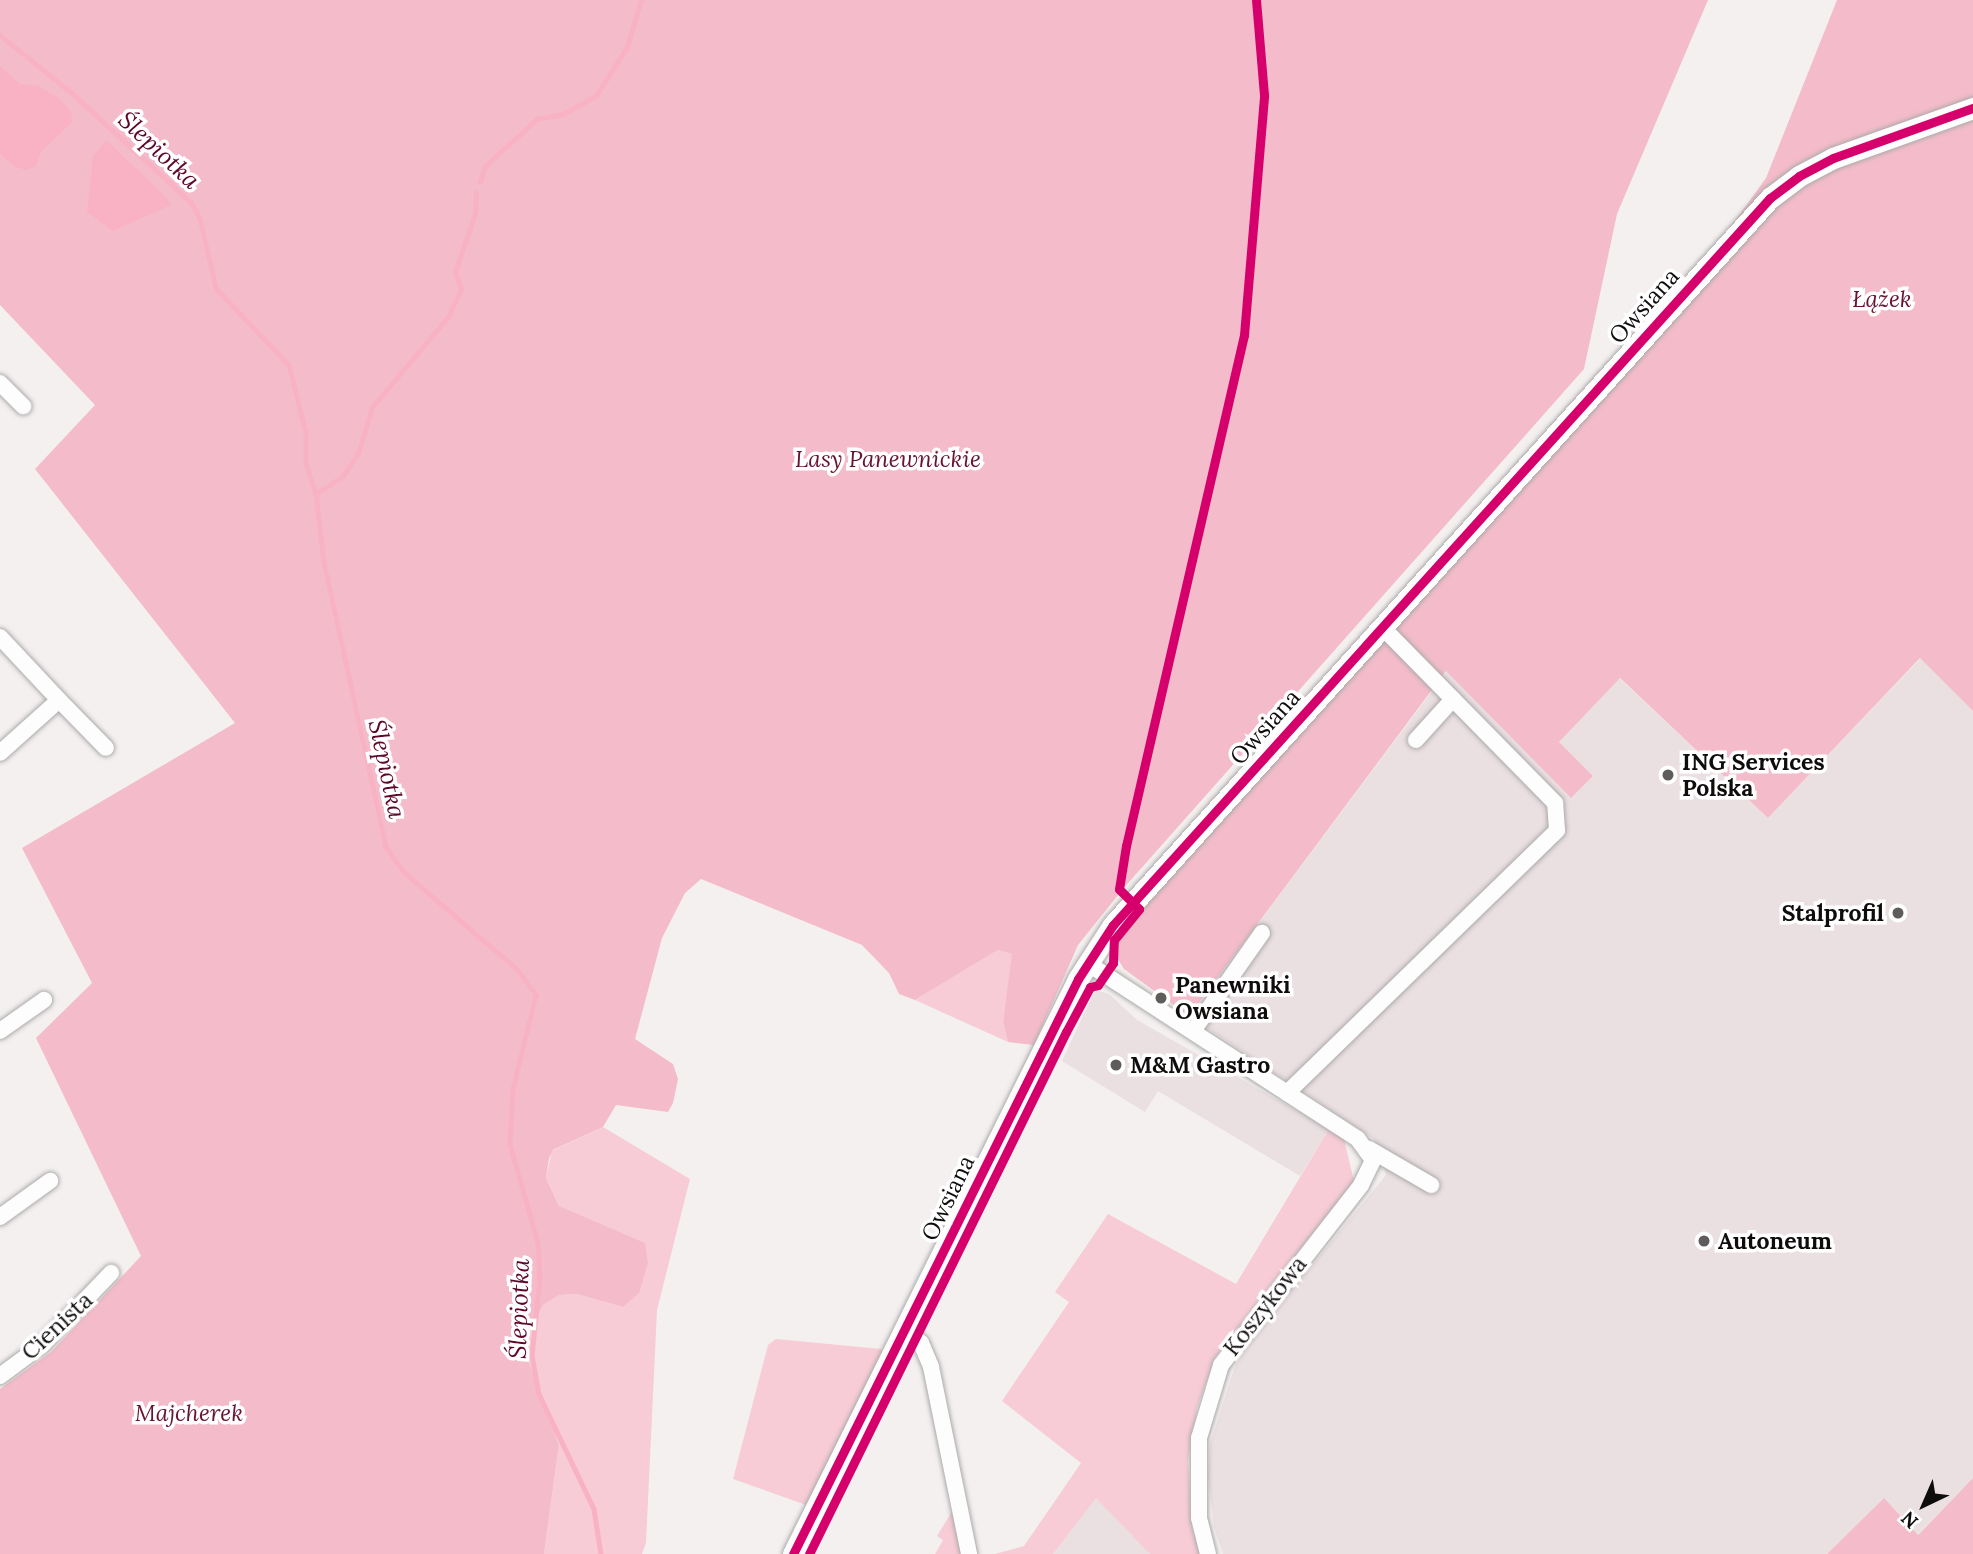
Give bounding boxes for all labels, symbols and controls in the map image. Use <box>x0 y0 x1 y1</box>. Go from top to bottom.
water label: Ślepiotka <box>113 105 205 195</box>
street label: Owsiana <box>1603 263 1685 349</box>
park label: Łążek <box>1852 285 1912 313</box>
park label: Lasy Panewnickie <box>795 445 981 473</box>
street label: Owsiana <box>1224 684 1306 770</box>
water label: Ślepiotka <box>363 717 411 821</box>
place label: ING Services Polska <box>1682 748 1825 802</box>
marker: ING Services Polska <box>1660 767 1676 783</box>
place label: Stalprofil <box>1782 899 1884 927</box>
marker: Stalprofil <box>1890 905 1906 921</box>
place label: Panewniki Owsiana <box>1175 971 1291 1025</box>
marker: Panewniki Owsiana <box>1153 990 1169 1006</box>
place label: M&M Gastro <box>1130 1051 1270 1079</box>
marker: M&M Gastro <box>1108 1057 1124 1073</box>
street label: Owsiana <box>916 1151 980 1245</box>
place label: Autoneum <box>1718 1227 1832 1255</box>
marker: Autoneum <box>1696 1233 1712 1249</box>
street label: Koszykowa <box>1218 1251 1312 1361</box>
water label: Ślepiotka <box>503 1258 535 1360</box>
street label: Cienista <box>16 1286 98 1366</box>
park label: Majcherek <box>135 1399 243 1427</box>
north arrow <box>1889 1470 1959 1540</box>
text: N <box>1896 1506 1923 1534</box>

